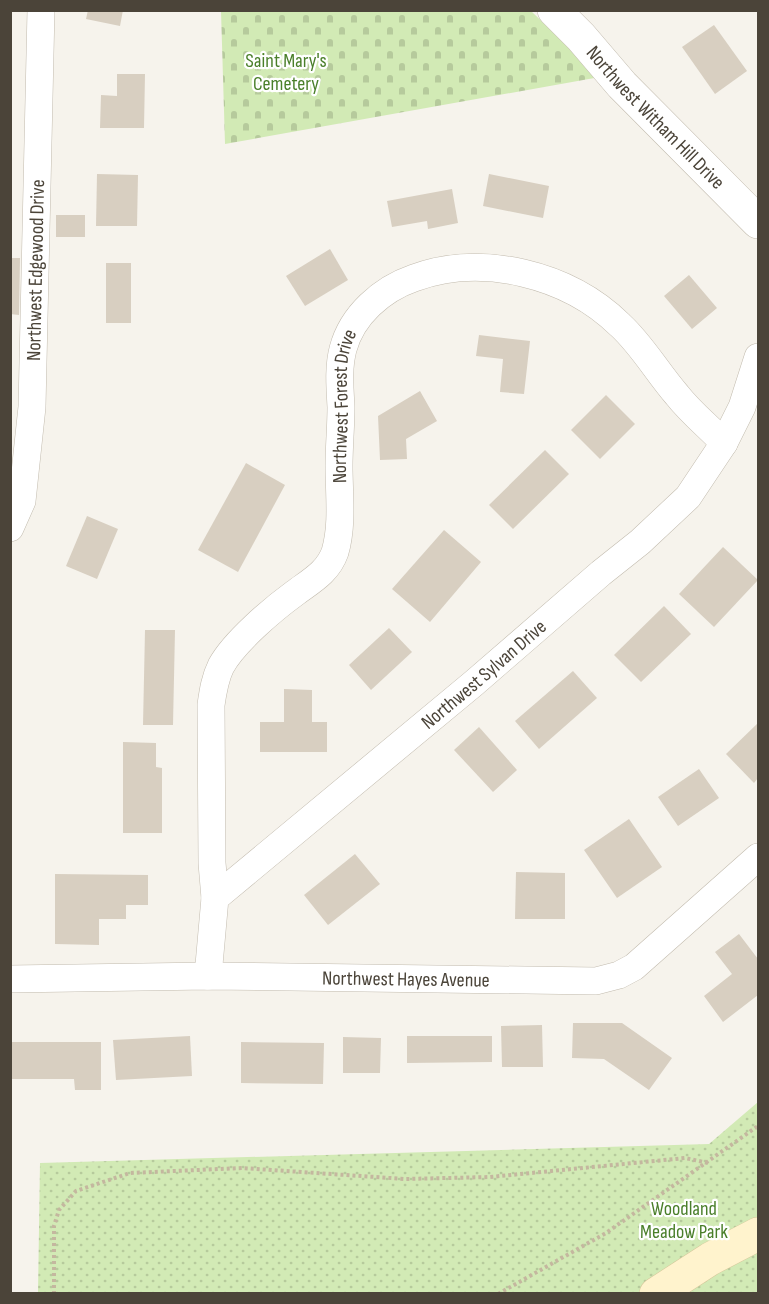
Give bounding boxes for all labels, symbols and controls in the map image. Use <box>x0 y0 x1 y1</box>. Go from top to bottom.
street label: Northwest Witham Hill Drive <box>581 41 729 195</box>
park label: Saint Mary's Cemetery <box>245 49 327 96</box>
street label: Northwest Edgewood Drive <box>22 179 50 361</box>
street label: Northwest Forest Drive <box>328 325 362 484</box>
street label: Northwest Sylvan Drive <box>417 615 552 735</box>
street label: Northwest Hayes Avenue <box>322 966 490 993</box>
park label: Woodland Meadow Park <box>640 1197 728 1244</box>

